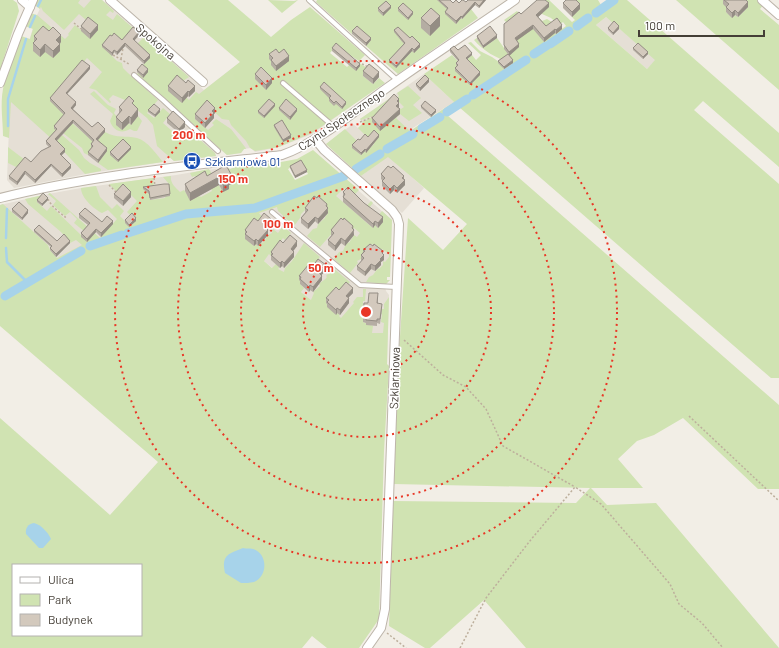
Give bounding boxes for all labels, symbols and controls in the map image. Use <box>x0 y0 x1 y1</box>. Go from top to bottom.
scale bar <box>639 12 764 38</box>
text: 100 m <box>645 18 675 32</box>
street label: Spokojna <box>133 20 179 62</box>
street label: Czynu Społecznego <box>295 85 387 153</box>
text: 200 m <box>173 127 205 141</box>
bus stop icon: Szklarniowa 01 <box>182 151 202 171</box>
place label: Szklarniowa 01 <box>205 154 280 168</box>
text: 150 m <box>218 171 248 185</box>
text: 100 m <box>263 216 293 230</box>
text: 50 m <box>308 260 334 274</box>
centre of rings <box>359 305 373 319</box>
street label: Szklarniowa <box>386 347 402 409</box>
legend <box>12 564 142 636</box>
text: Ulica <box>48 572 74 586</box>
text: Park <box>48 592 72 606</box>
text: Budynek <box>48 612 93 626</box>

